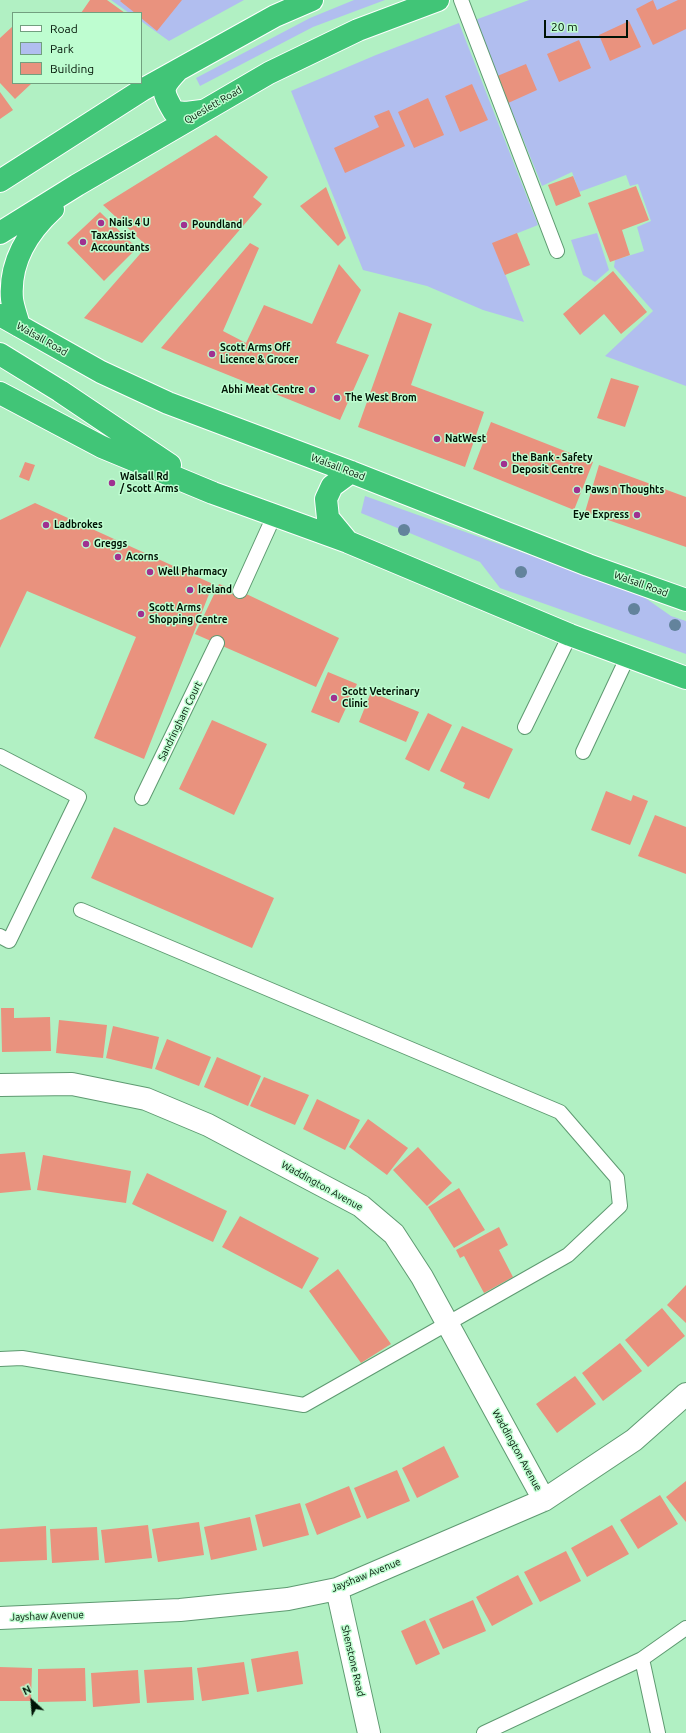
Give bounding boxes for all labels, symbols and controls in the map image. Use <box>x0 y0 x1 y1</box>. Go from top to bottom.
legend <box>12 12 142 84</box>
scale bar <box>546 12 630 38</box>
text: 20 m <box>551 20 578 33</box>
text: Road <box>50 22 78 35</box>
text: Park <box>50 42 74 55</box>
text: Building <box>50 62 94 75</box>
street label: Queslett Road <box>182 84 244 126</box>
place label: Nails 4 U <box>109 217 150 229</box>
marker: Nails 4 U <box>96 218 106 228</box>
place label: Poundland <box>192 219 242 231</box>
marker: Poundland <box>179 220 189 230</box>
place label: TaxAssist Accountants <box>91 230 150 254</box>
marker: TaxAssist Accountants <box>78 237 88 247</box>
street label: Walsall Road <box>14 320 70 358</box>
place label: Scott Arms Off Licence & Grocer <box>220 342 298 366</box>
marker: Scott Arms Off Licence & Grocer <box>207 349 217 359</box>
place label: Abhi Meat Centre <box>221 384 304 396</box>
marker: Abhi Meat Centre <box>307 385 317 395</box>
place label: The West Brom <box>345 392 417 404</box>
marker: The West Brom <box>332 393 342 403</box>
place label: NatWest <box>445 433 486 445</box>
marker: NatWest <box>432 434 442 444</box>
street label: Walsall Road <box>309 451 367 483</box>
place label: the Bank - Safety Deposit Centre <box>512 452 593 476</box>
marker: the Bank - Safety Deposit Centre <box>499 459 509 469</box>
place label: Walsall Rd / Scott Arms <box>120 471 178 494</box>
marker: Walsall Rd / Scott Arms <box>107 478 117 488</box>
place label: Paws n Thoughts <box>585 484 664 496</box>
marker: Paws n Thoughts <box>572 485 582 495</box>
place label: Eye Express <box>573 509 629 521</box>
marker: Eye Express <box>632 510 642 520</box>
place label: Ladbrokes <box>54 519 103 531</box>
marker: Ladbrokes <box>41 520 51 530</box>
place label: Greggs <box>94 538 127 550</box>
marker: Greggs <box>81 539 91 549</box>
place label: Acorns <box>126 551 158 563</box>
marker: Acorns <box>113 552 123 562</box>
place label: Well Pharmacy <box>158 566 227 578</box>
marker: Well Pharmacy <box>145 567 155 577</box>
street label: Walsall Road <box>612 569 670 599</box>
place label: Iceland <box>198 584 232 596</box>
marker: Iceland <box>185 585 195 595</box>
place label: Scott Arms Shopping Centre <box>149 602 227 626</box>
marker: Scott Arms Shopping Centre <box>136 609 146 619</box>
street label: Sandringham Court <box>156 679 204 763</box>
place label: Scott Veterinary Clinic <box>342 686 419 710</box>
marker: Scott Veterinary Clinic <box>329 693 339 703</box>
street label: Waddington Avenue <box>279 1159 365 1213</box>
street label: Waddington Avenue <box>490 1407 544 1493</box>
street label: Jayshaw Avenue <box>330 1556 402 1594</box>
street label: Jayshaw Avenue <box>10 1609 84 1623</box>
street label: Shenstone Road <box>339 1624 367 1698</box>
north arrow <box>12 1681 52 1721</box>
text: N <box>20 1683 33 1697</box>

